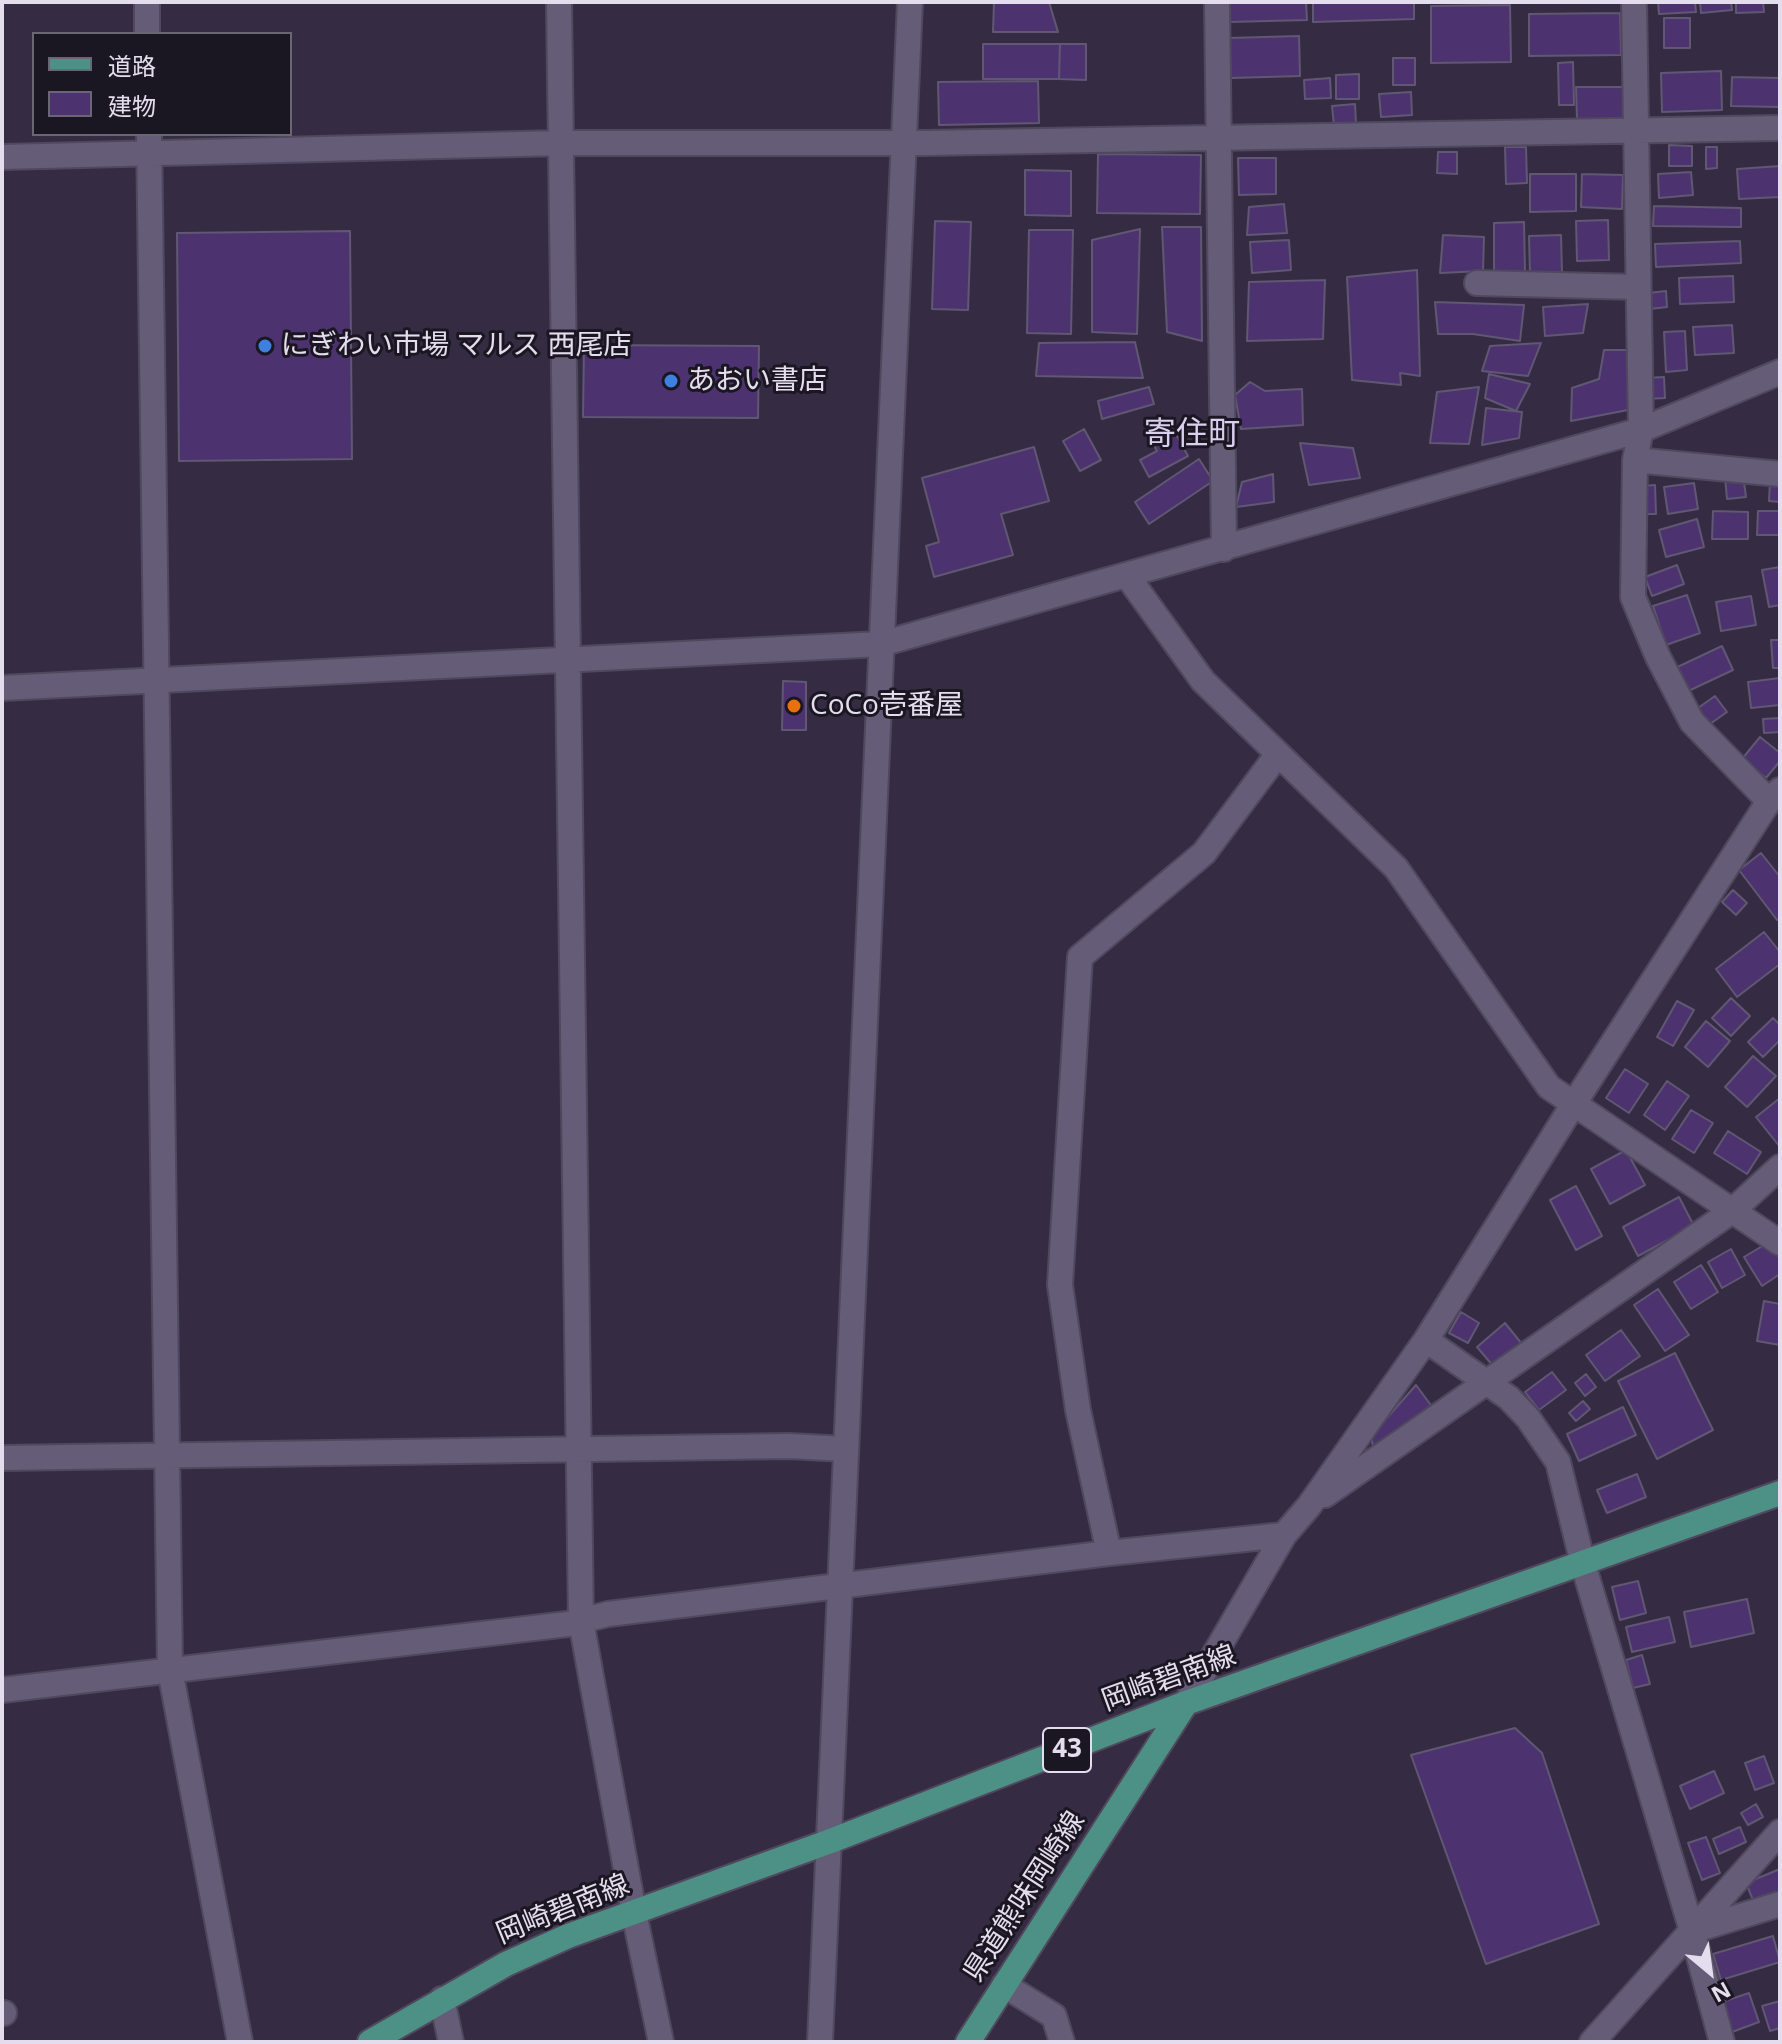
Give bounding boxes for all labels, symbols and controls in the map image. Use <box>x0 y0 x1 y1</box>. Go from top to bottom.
legend <box>32 32 292 136</box>
text: 道路 <box>108 49 156 82</box>
text: 建物 <box>108 89 156 122</box>
place label: にぎわい市場 マルス 西尾店 <box>281 329 632 363</box>
marker: にぎわい市場 マルス 西尾店 <box>256 337 274 355</box>
place label: あおい書店 <box>687 364 827 398</box>
marker: あおい書店 <box>662 372 680 390</box>
district label: 寄住町 <box>1144 416 1240 454</box>
place label: CoCo壱番屋 <box>810 689 963 723</box>
marker: CoCo壱番屋 <box>785 697 803 715</box>
street label: 岡崎碧南線 <box>1097 1639 1241 1719</box>
road number: 43 <box>1043 1728 1091 1772</box>
street label: 県道熊味岡崎線 <box>958 1806 1092 1988</box>
street label: 岡崎碧南線 <box>492 1868 634 1952</box>
north arrow <box>1670 1932 1750 2012</box>
text: N <box>1707 1976 1737 2010</box>

